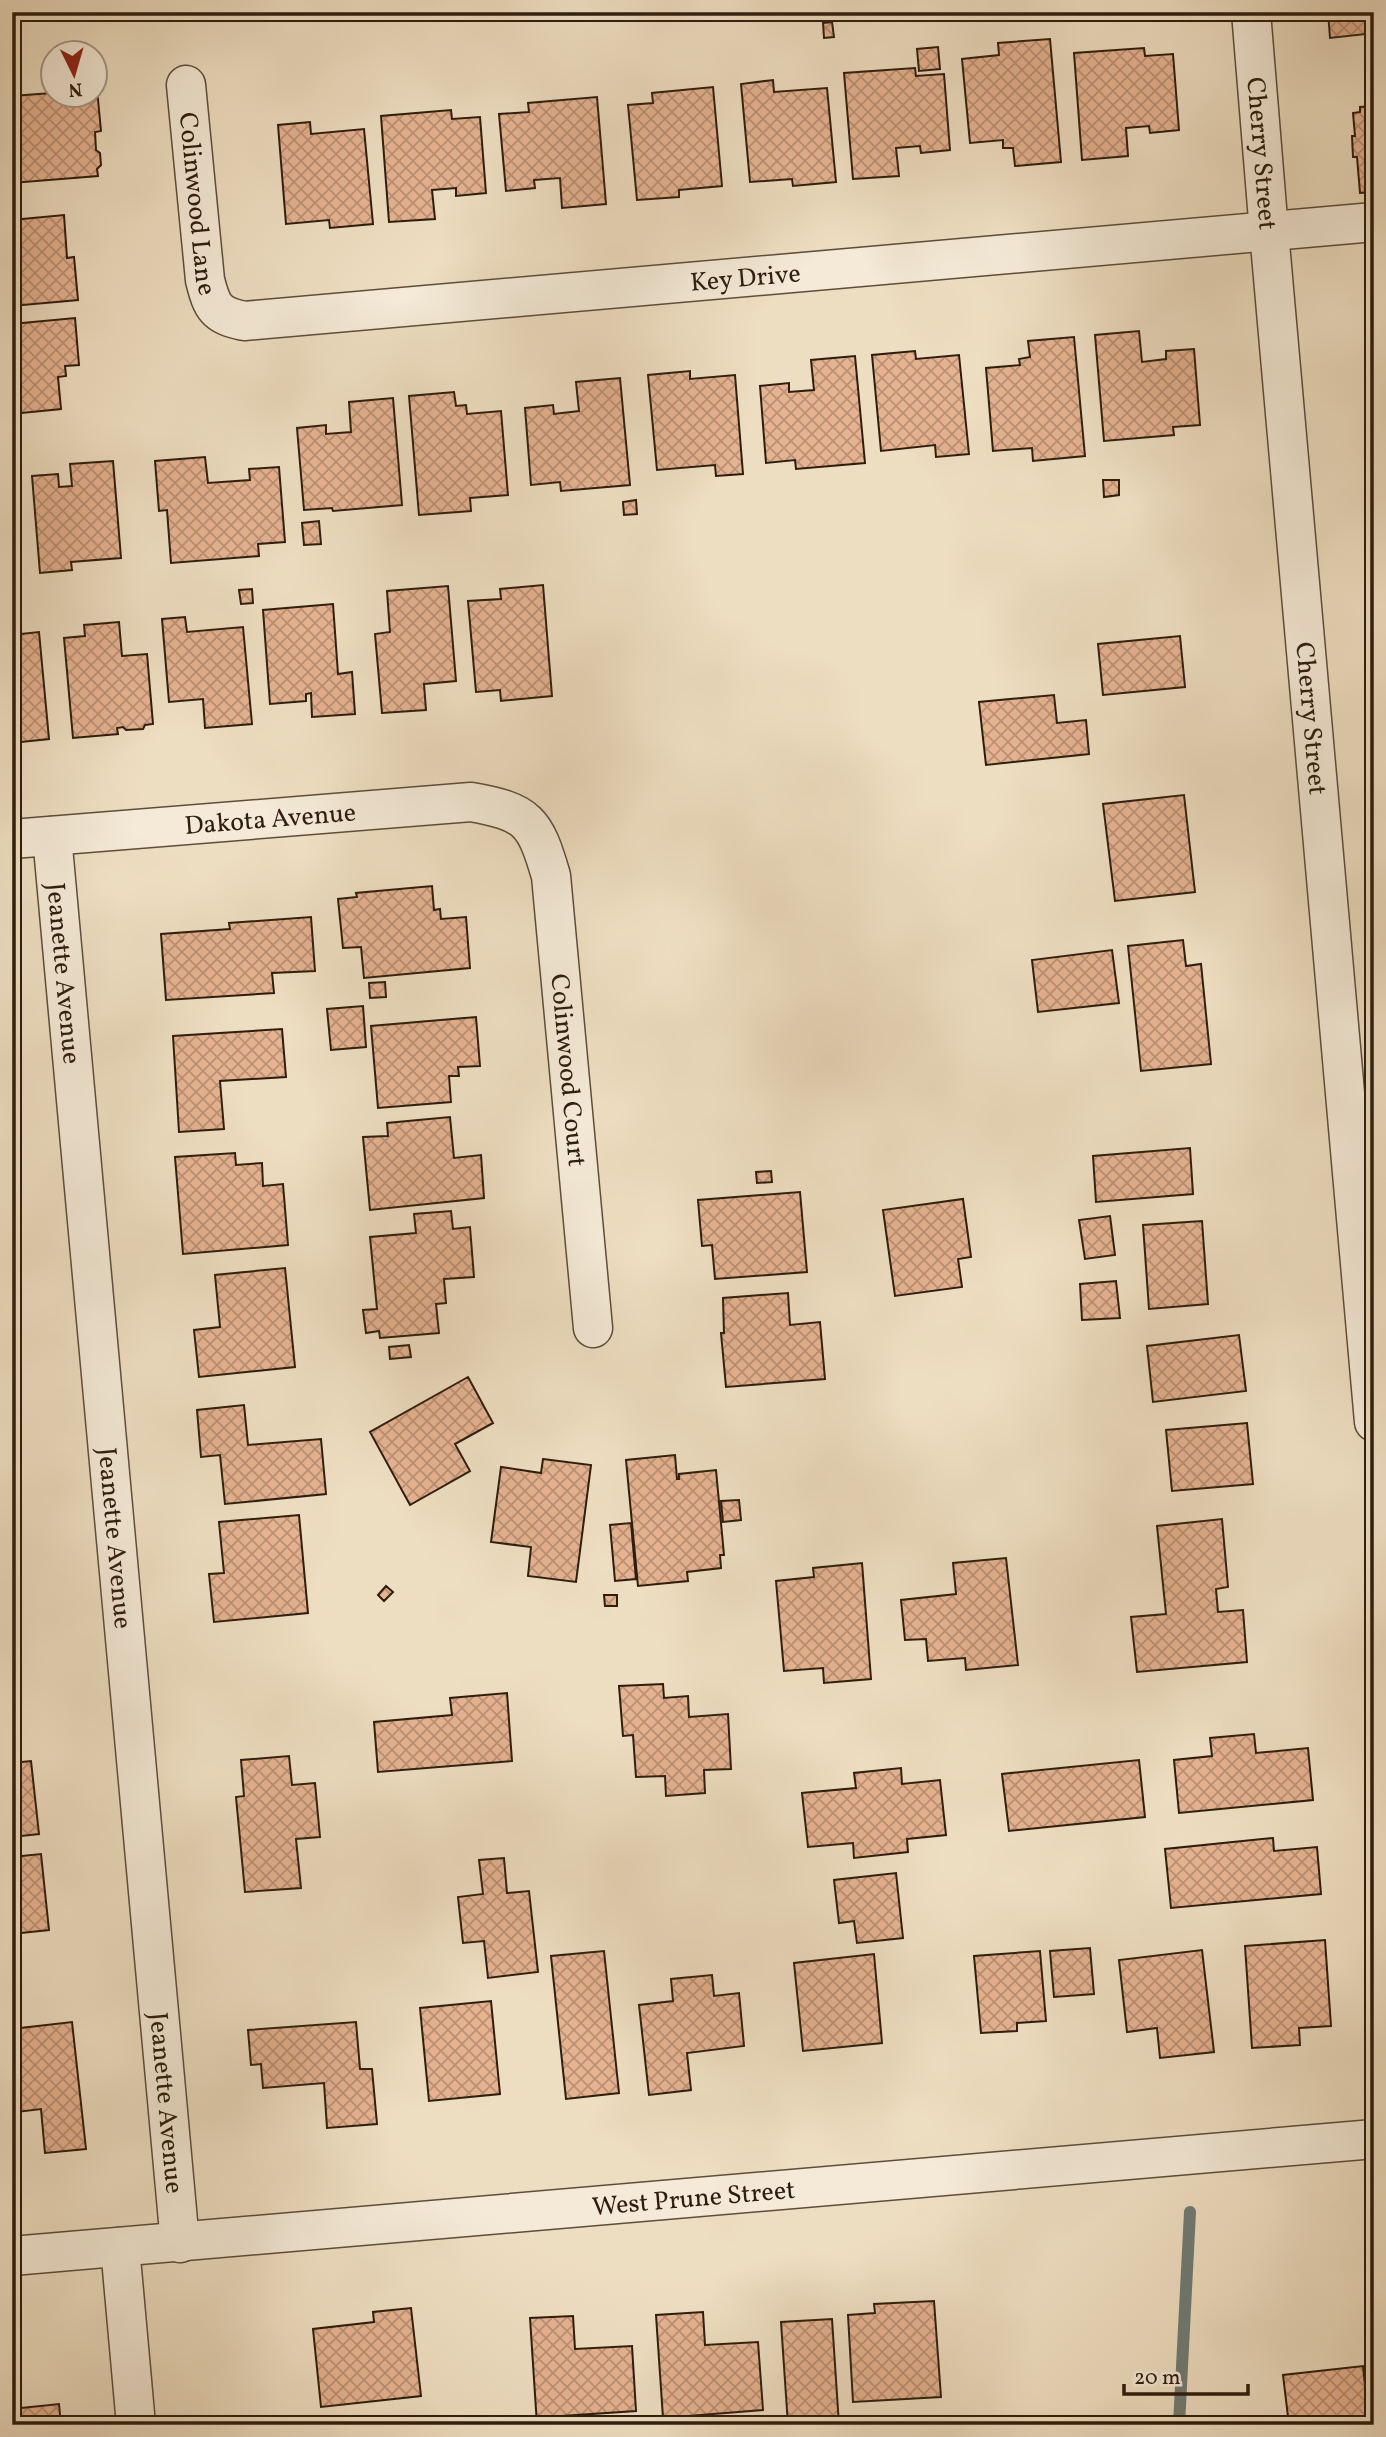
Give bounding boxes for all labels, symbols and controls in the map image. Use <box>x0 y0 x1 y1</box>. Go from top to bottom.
north arrow <box>38 38 108 108</box>
text: N <box>67 75 83 103</box>
street label: Cherry Street <box>1236 76 1285 232</box>
street label: Colinwood Lane <box>169 111 224 300</box>
street label: Key Drive <box>689 256 802 302</box>
street label: Cherry Street <box>1285 641 1335 797</box>
street label: Dakota Avenue <box>183 795 357 845</box>
street label: Jeanette Avenue <box>36 881 89 1066</box>
street label: Colinwood Court <box>540 972 594 1168</box>
street label: Jeanette Avenue <box>88 1446 140 1631</box>
street label: Jeanette Avenue <box>139 2011 191 2195</box>
street label: West Prune Street <box>591 2173 797 2226</box>
scale bar <box>1124 2353 1248 2397</box>
text: 20 m <box>1134 2364 1180 2393</box>

